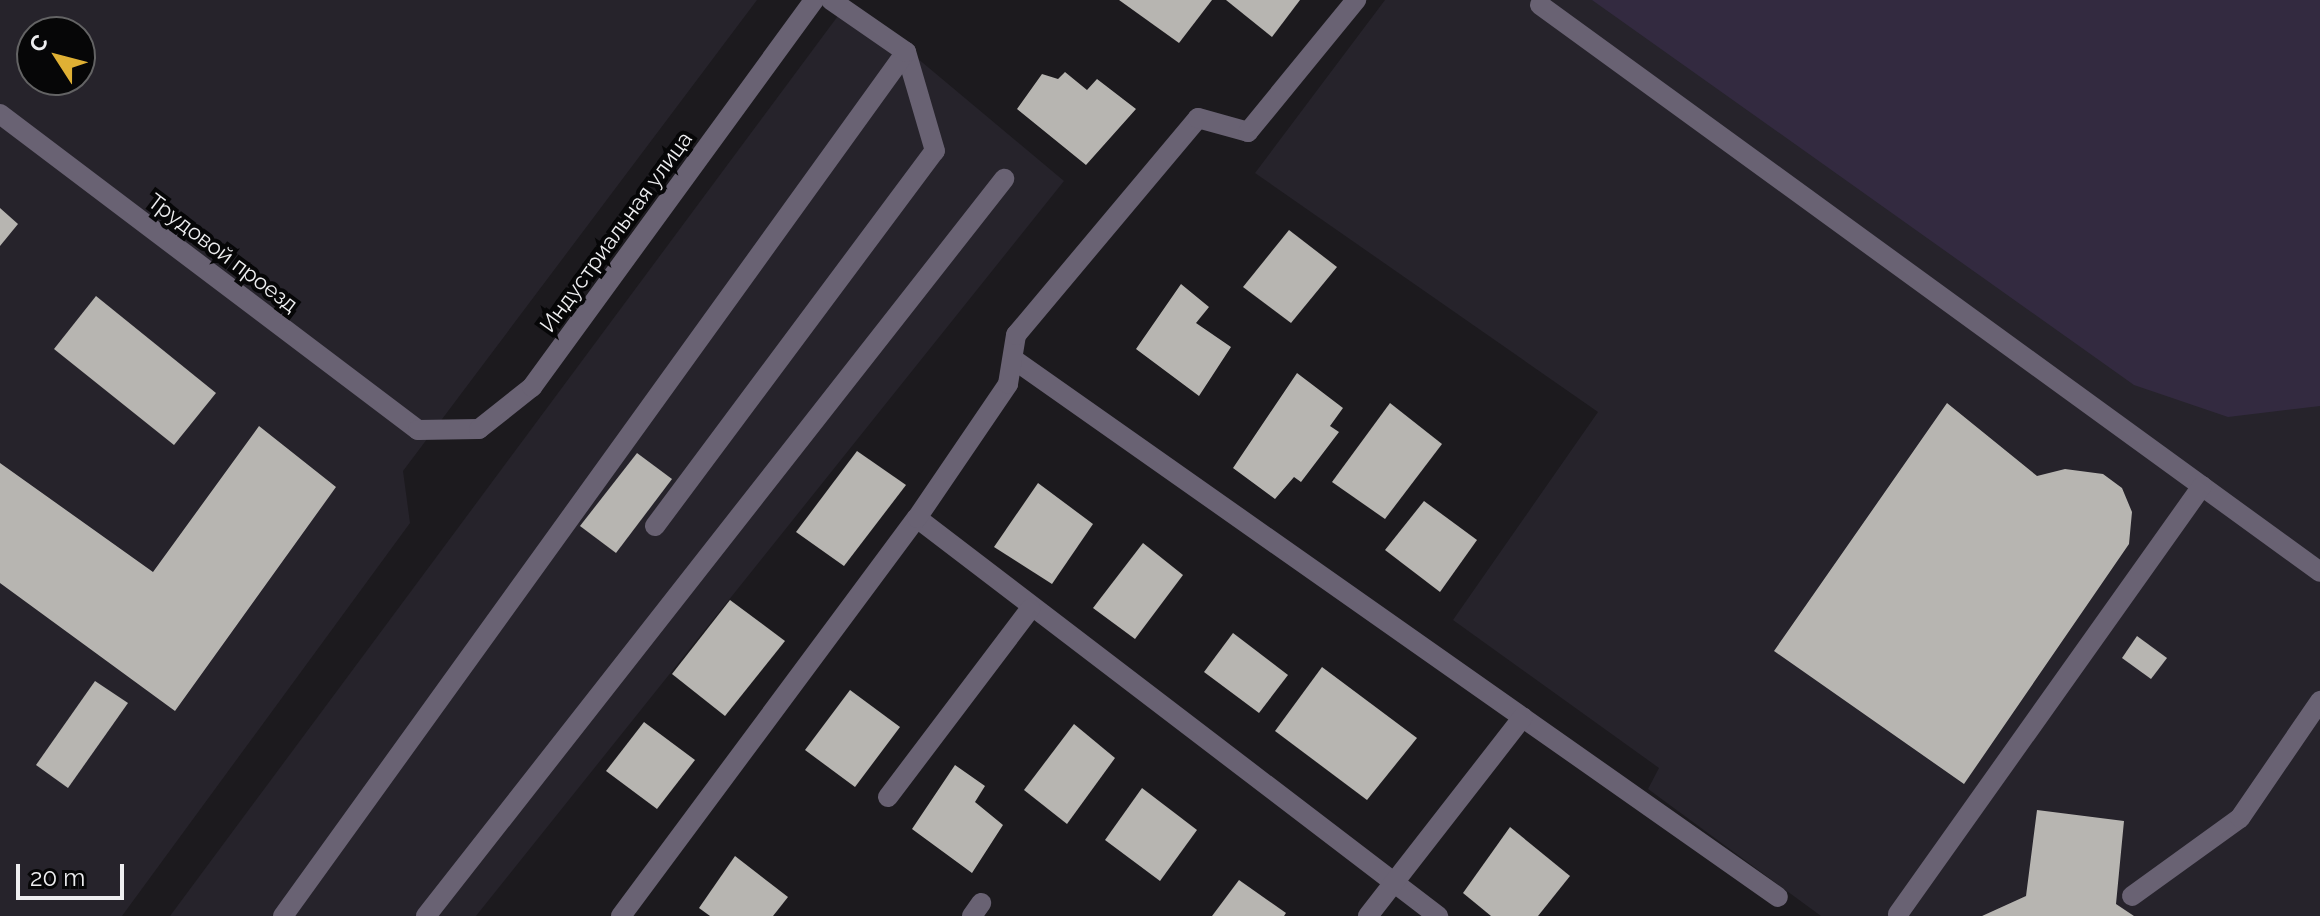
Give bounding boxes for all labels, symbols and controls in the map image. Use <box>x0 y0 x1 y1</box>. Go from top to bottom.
north arrow <box>16 16 96 96</box>
text: С <box>23 29 53 57</box>
street label: Индустриальная улица <box>534 126 698 338</box>
street label: Трудовой проезд <box>143 188 303 318</box>
scale bar <box>20 848 128 898</box>
text: 20 m <box>30 863 85 892</box>

